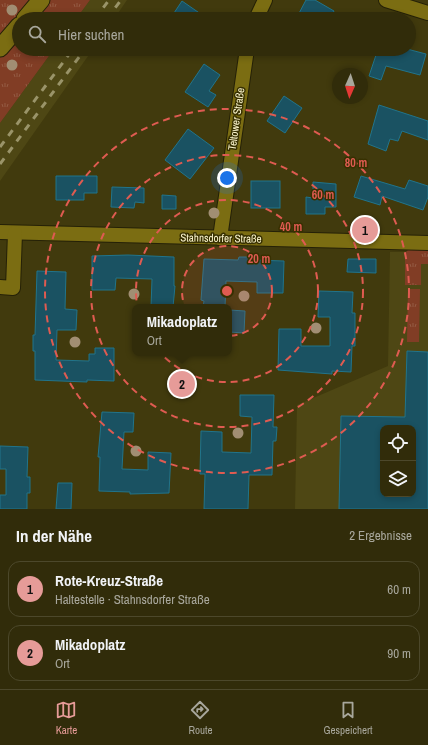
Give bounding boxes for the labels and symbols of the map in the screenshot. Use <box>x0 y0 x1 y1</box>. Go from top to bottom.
north arrow <box>332 68 368 104</box>
street label: Teltower Straße <box>225 87 247 151</box>
text: 80 m <box>345 155 367 171</box>
your location <box>217 168 237 188</box>
text: 60 m <box>312 187 334 203</box>
pin: 1 <box>352 215 378 245</box>
text: 40 m <box>280 219 302 235</box>
street label: Stahnsdorfer Straße <box>180 230 262 246</box>
text: 20 m <box>248 251 270 267</box>
centre of rings <box>220 284 234 298</box>
pin: 2 <box>169 369 195 399</box>

